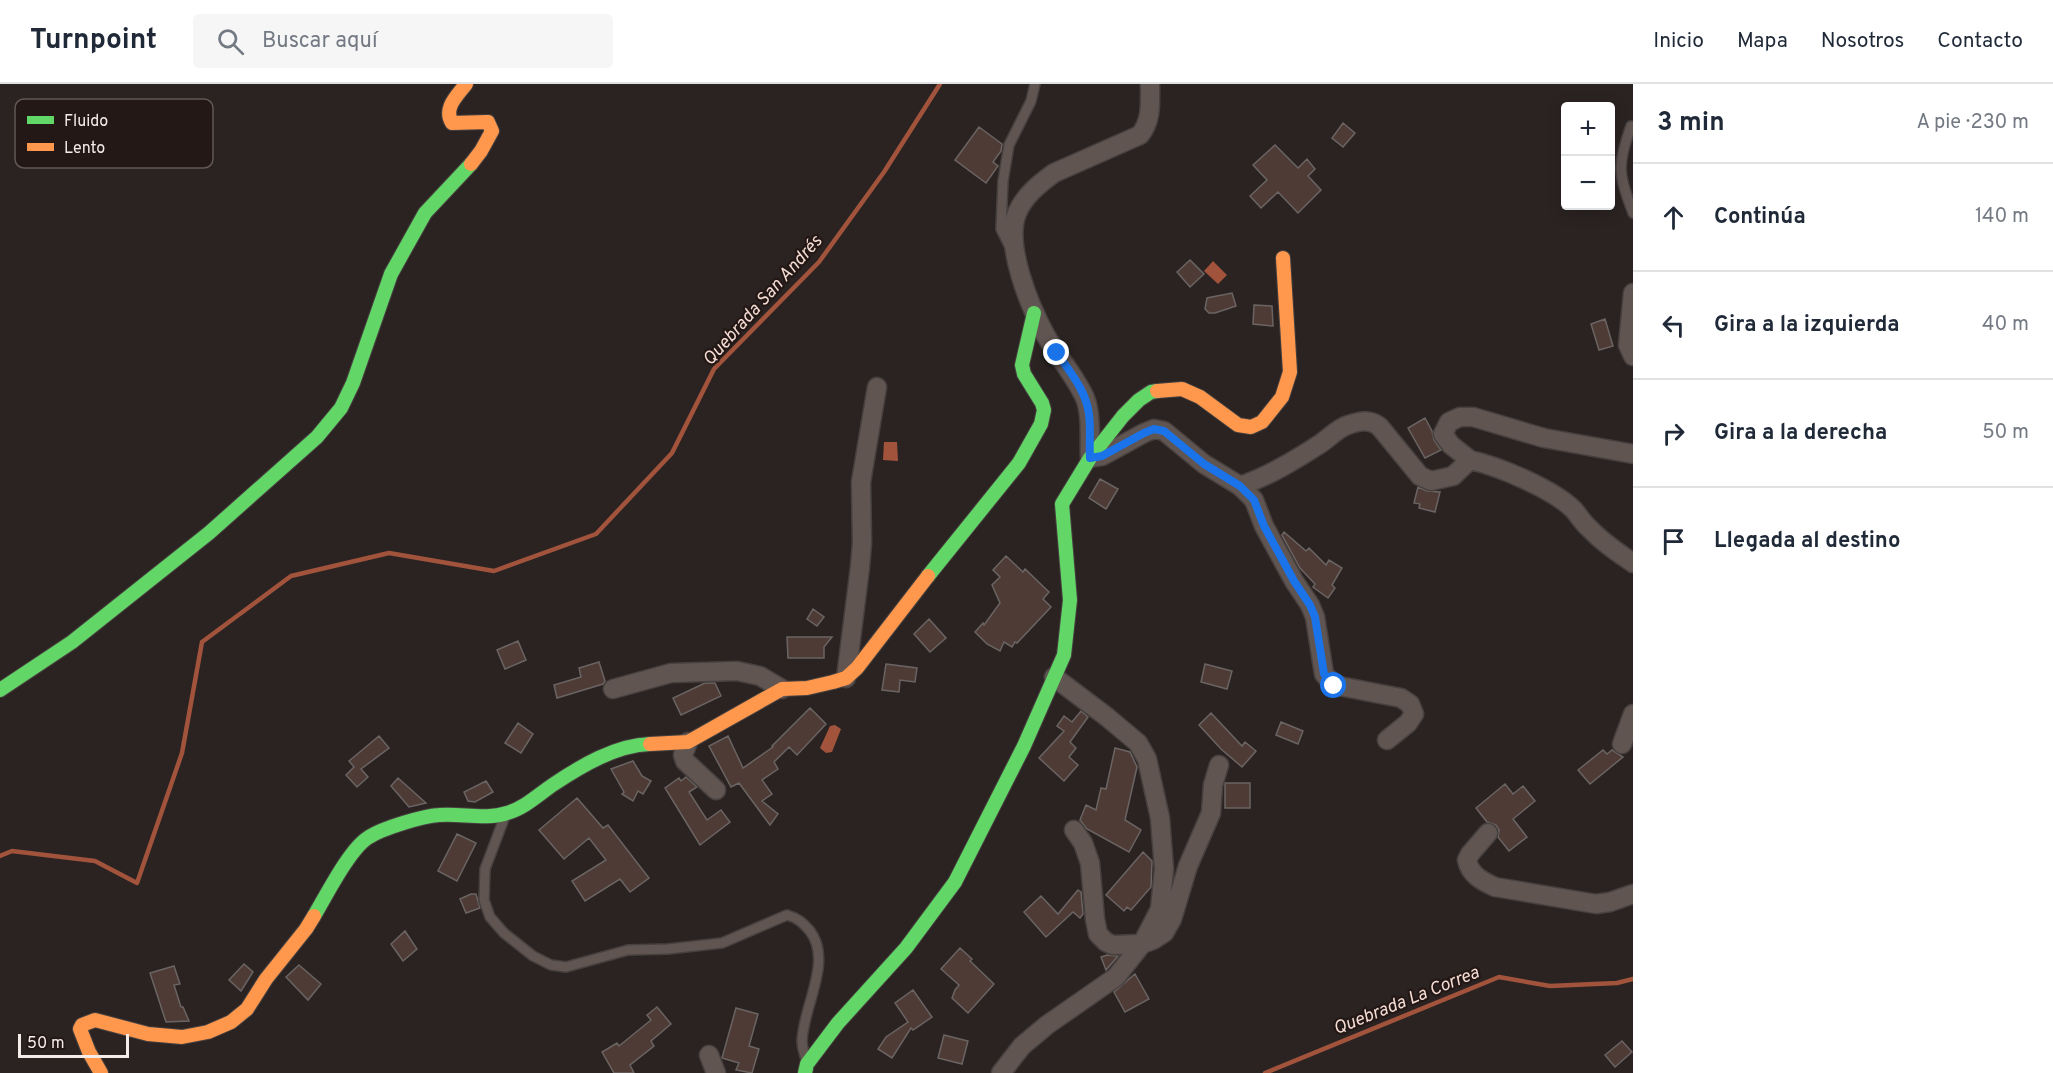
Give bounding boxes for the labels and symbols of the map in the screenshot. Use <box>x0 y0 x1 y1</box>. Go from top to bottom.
legend <box>15 99 213 168</box>
text: Fluido <box>64 112 108 132</box>
text: Lento <box>64 139 105 159</box>
water label: Quebrada San Andrés <box>698 230 829 371</box>
route end <box>1043 339 1069 365</box>
route start <box>1320 672 1346 698</box>
water label: Quebrada La Correa <box>1330 961 1483 1041</box>
scale bar <box>18 1031 129 1058</box>

